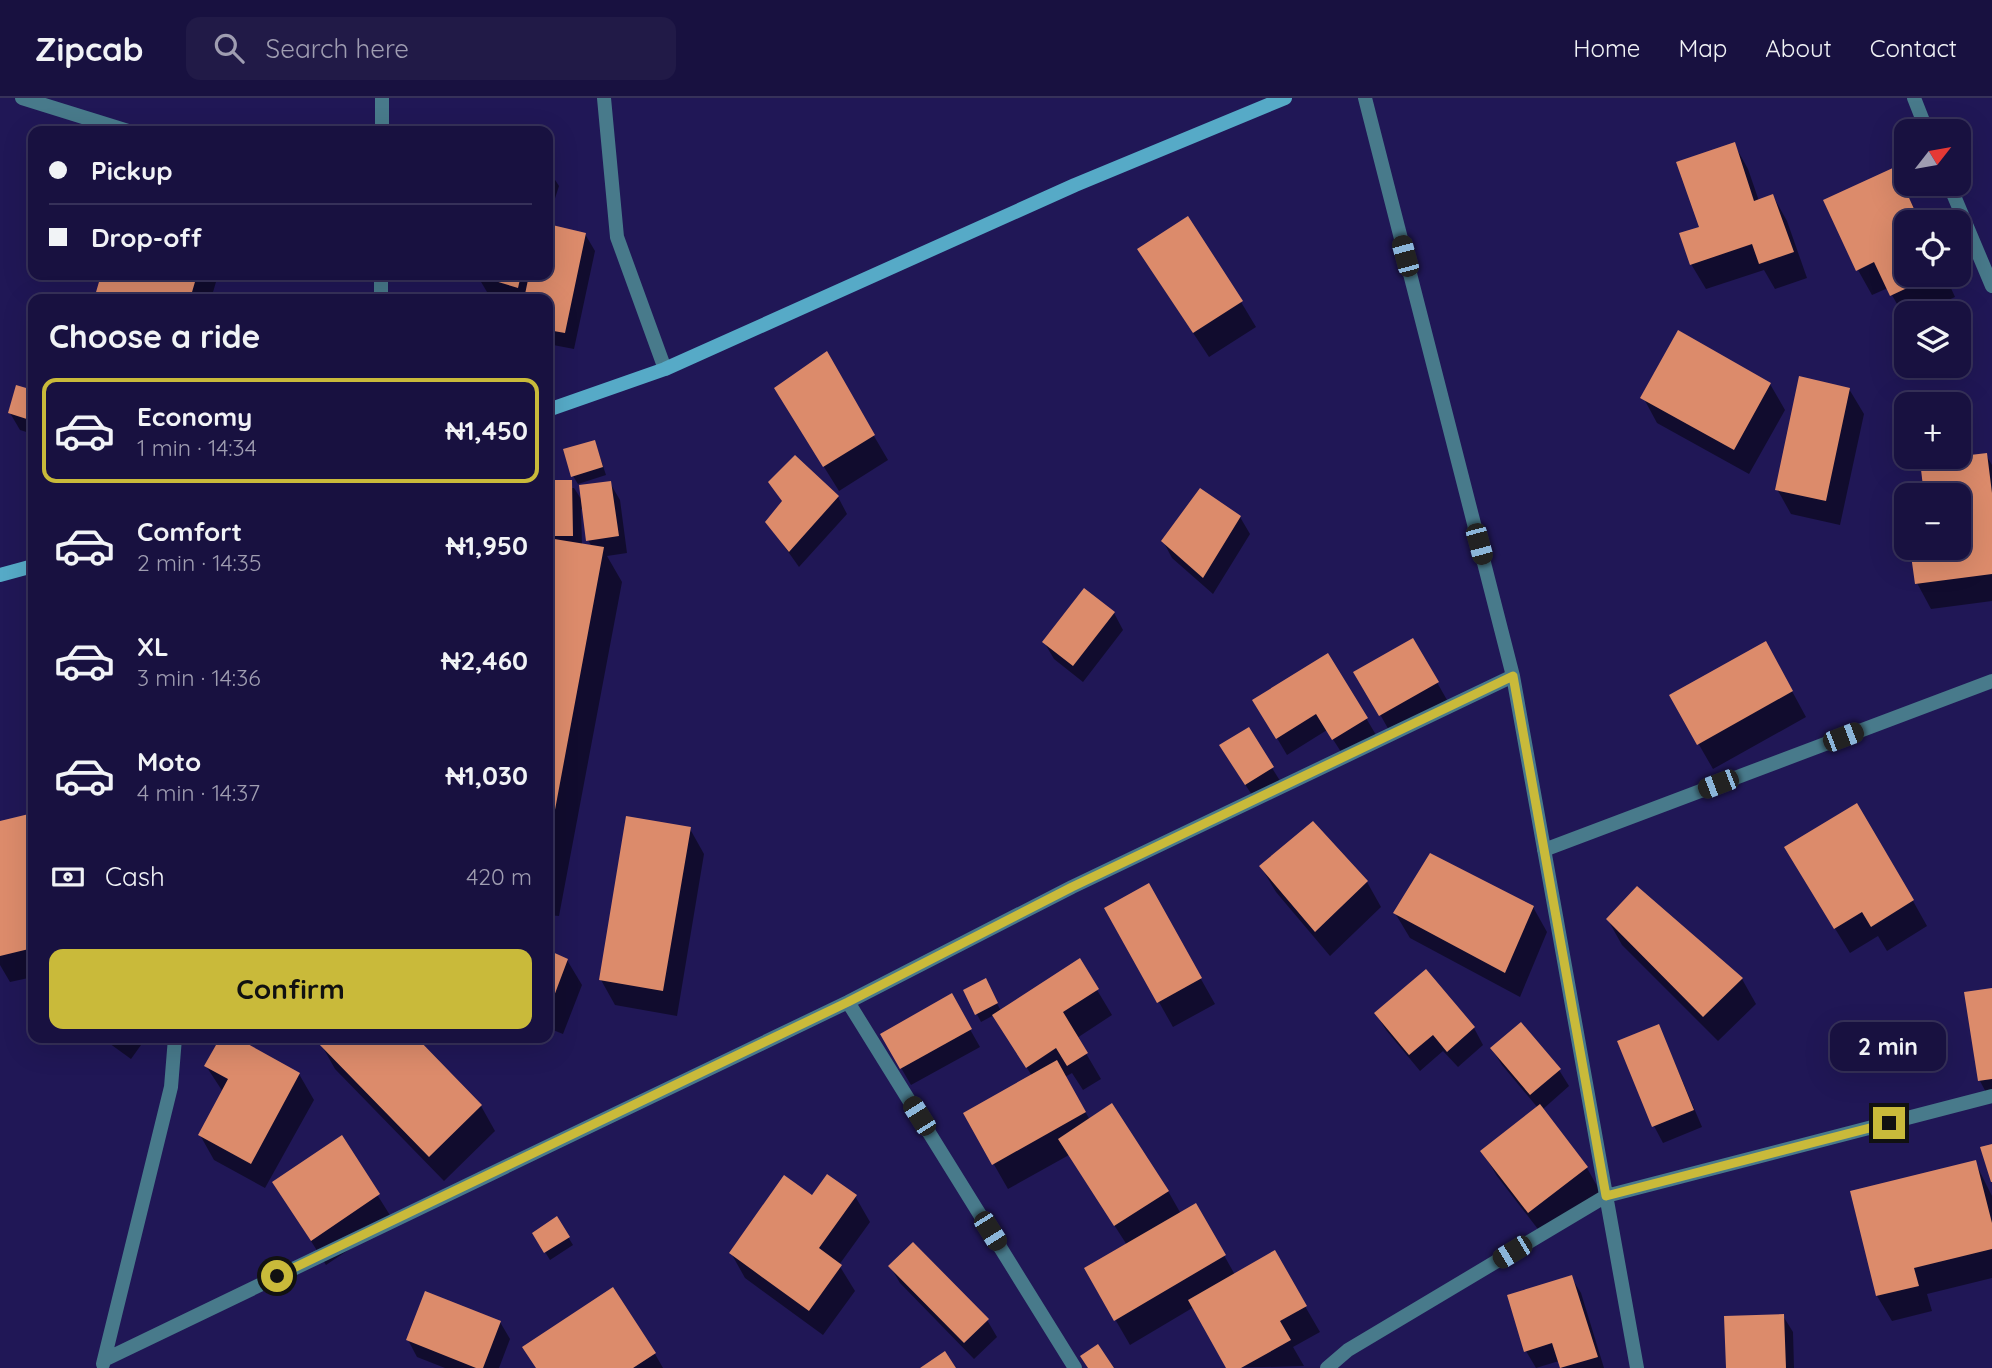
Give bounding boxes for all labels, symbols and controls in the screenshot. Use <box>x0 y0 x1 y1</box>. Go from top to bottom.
search box <box>186 17 676 80</box>
text: Zipcab <box>35 28 144 69</box>
icon: search <box>210 29 248 67</box>
text: Search here <box>266 32 409 65</box>
text: Home <box>1573 33 1640 63</box>
text: Map <box>1678 33 1727 63</box>
text: About <box>1765 33 1832 63</box>
text: Contact <box>1870 33 1957 63</box>
north arrow <box>1894 119 1970 196</box>
map controls <box>1894 119 1971 560</box>
text: Pickup <box>91 154 173 187</box>
button: locate <box>1894 210 1971 287</box>
text: Drop-off <box>91 221 202 254</box>
car <box>1390 233 1421 279</box>
button: layers <box>1894 301 1971 378</box>
text: Choose a ride <box>49 316 261 356</box>
button: + <box>1894 392 1971 469</box>
icon: car <box>53 399 116 462</box>
text: Economy <box>137 400 252 433</box>
text: ₦1,450 <box>445 414 528 447</box>
text: 1 min · 14:34 <box>137 433 257 462</box>
button: − <box>1894 483 1971 560</box>
icon: car <box>53 514 116 577</box>
text: Comfort <box>137 515 242 548</box>
car <box>1464 521 1495 567</box>
text: ₦1,950 <box>446 529 528 562</box>
text: 2 min · 14:35 <box>137 548 261 577</box>
icon: car <box>53 629 116 692</box>
text: XL <box>137 630 169 663</box>
text: ₦2,460 <box>441 644 528 677</box>
text: 3 min · 14:36 <box>137 663 261 692</box>
car <box>1820 720 1867 754</box>
icon: car <box>53 744 116 807</box>
text: Moto <box>137 745 201 778</box>
text: ₦1,030 <box>446 759 528 792</box>
car <box>1695 767 1742 801</box>
text: 4 min · 14:37 <box>137 778 260 807</box>
icon: cash <box>49 858 87 896</box>
text: Cash <box>105 860 165 893</box>
text: 420 m <box>466 862 532 891</box>
button: Confirm <box>49 949 532 1029</box>
callout: 2 min <box>1831 1021 1947 1070</box>
text: 2 min <box>1858 1032 1918 1061</box>
car <box>899 1093 940 1139</box>
route end <box>1873 1107 1905 1139</box>
car <box>970 1208 1011 1254</box>
car <box>1489 1232 1536 1272</box>
route start <box>261 1260 293 1292</box>

